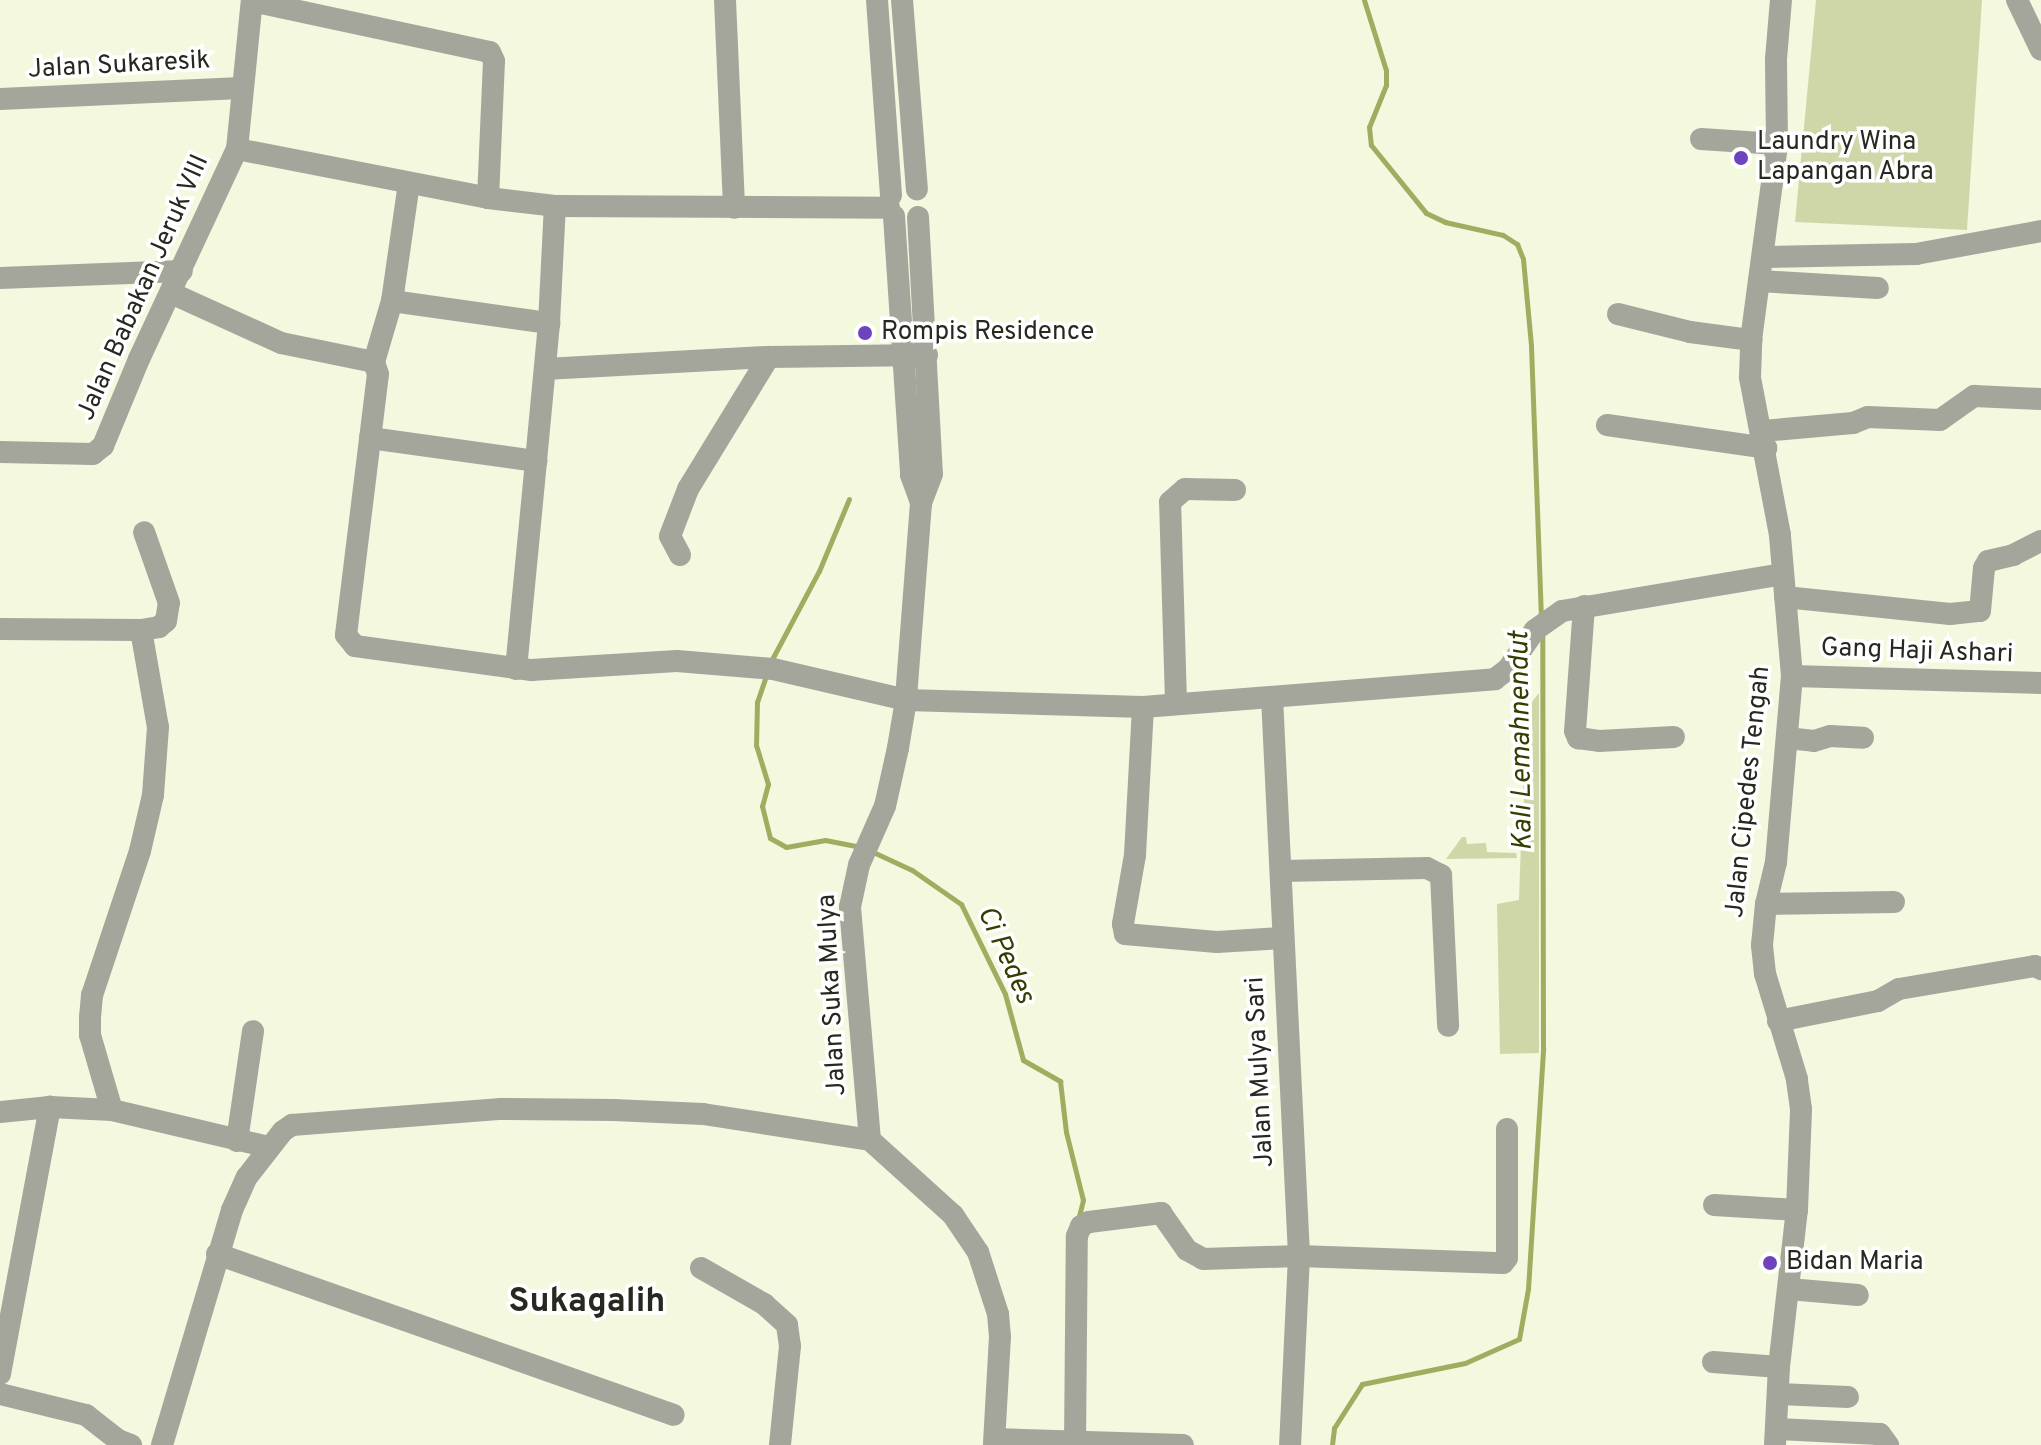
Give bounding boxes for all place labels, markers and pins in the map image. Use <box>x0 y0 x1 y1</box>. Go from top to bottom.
place label: Laundry Wina Lapangan Abra <box>1757 127 1935 188</box>
marker: Laundry Wina Lapangan Abra <box>1732 149 1750 167</box>
place label: Rompis Residence <box>881 317 1094 349</box>
marker: Rompis Residence <box>856 324 874 342</box>
place label: Bidan Maria <box>1786 1247 1923 1279</box>
marker: Bidan Maria <box>1761 1254 1779 1272</box>

